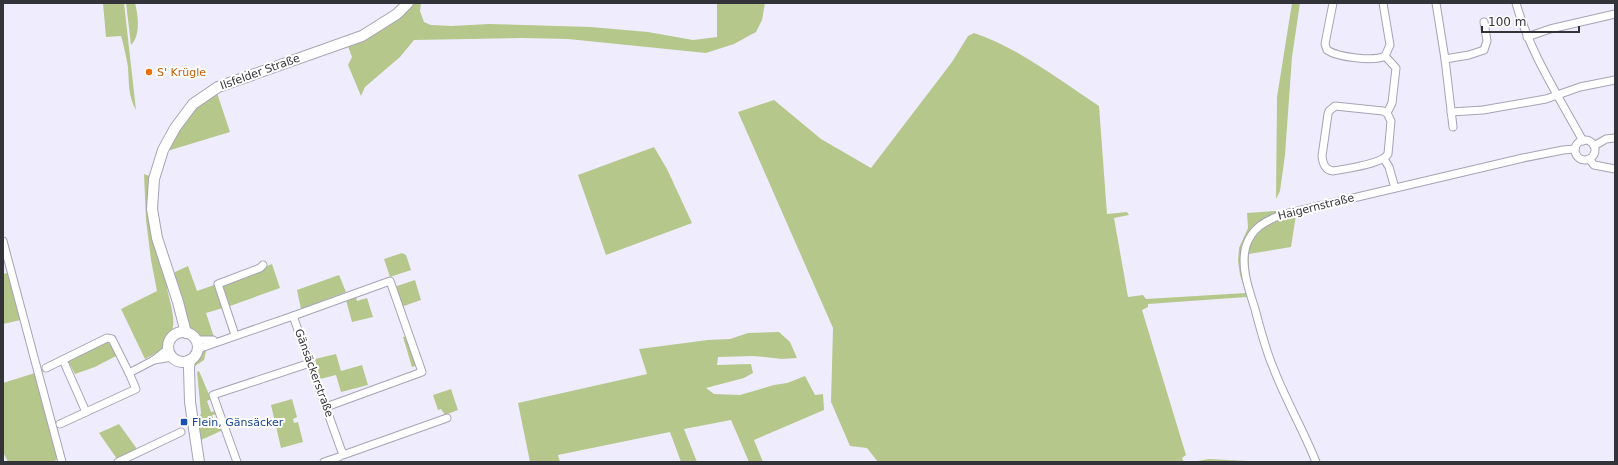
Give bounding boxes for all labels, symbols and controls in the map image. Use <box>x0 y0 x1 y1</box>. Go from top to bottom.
scale bar <box>1482 8 1579 34</box>
text: 100 m <box>1488 15 1526 29</box>
street label: Ilsfelder Straße <box>218 51 302 92</box>
place label: S' Krügle <box>157 66 206 79</box>
marker: S' Krügle <box>144 67 154 77</box>
street label: Haigernstraße <box>1277 191 1356 223</box>
street label: Gänsäckerstraße <box>292 327 336 419</box>
place label: Flein, Gänsäcker <box>192 416 284 429</box>
marker: Flein, Gänsäcker <box>179 417 189 427</box>

